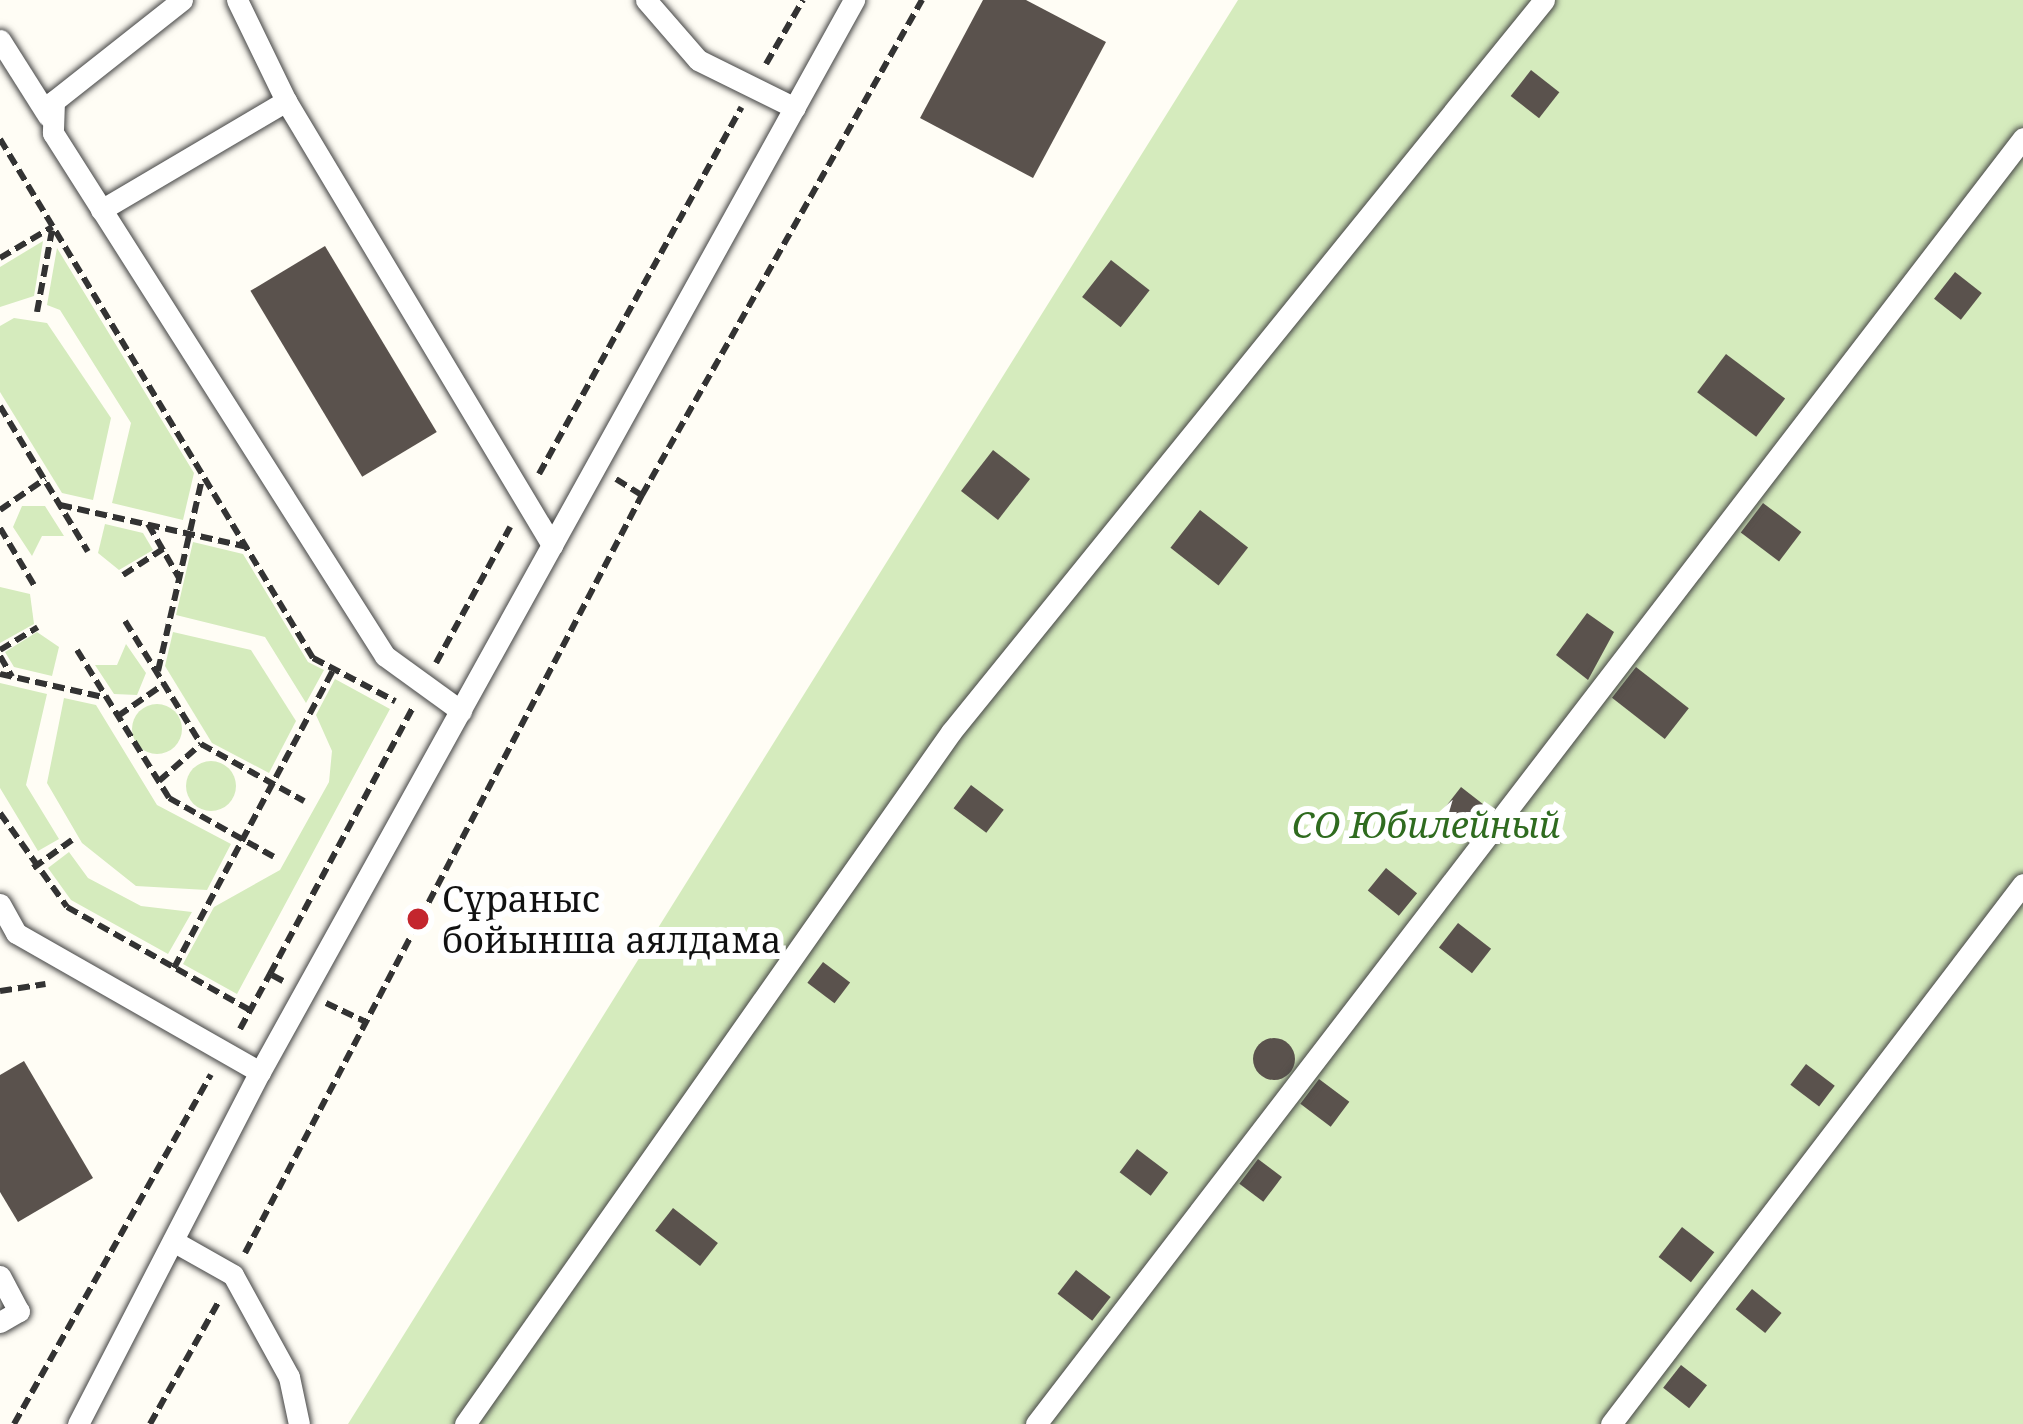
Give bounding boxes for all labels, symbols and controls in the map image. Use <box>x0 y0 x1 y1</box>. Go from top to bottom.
park label: СО Юбилейный <box>1292 803 1560 847</box>
place label: Сұраныс бойынша аялдама <box>442 876 782 961</box>
marker: Сұраныс бойынша аялдама <box>405 906 431 932</box>

